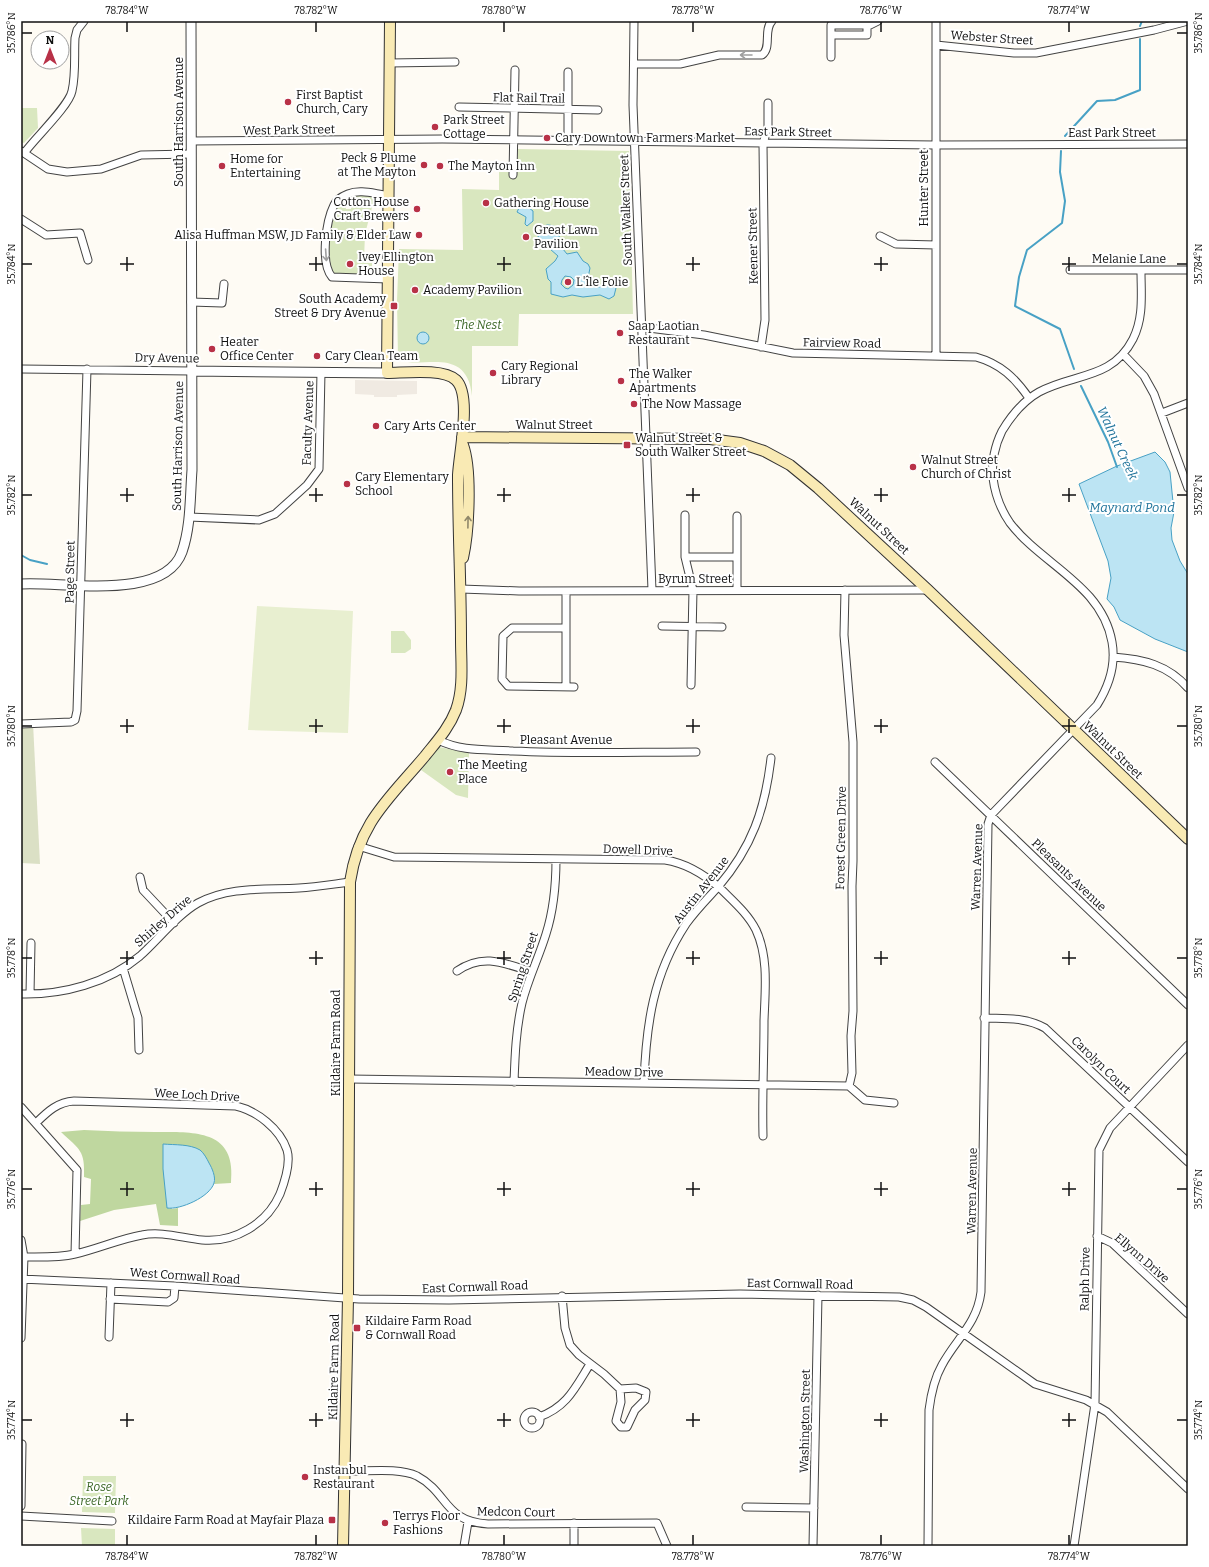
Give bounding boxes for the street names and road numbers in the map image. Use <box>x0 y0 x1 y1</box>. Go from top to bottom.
street label: Webster Street <box>950 28 1035 48</box>
street label: South Harrison Avenue <box>172 57 186 187</box>
street label: Flat Rail Trail <box>493 90 566 106</box>
street label: West Park Street <box>243 122 336 138</box>
street label: East Park Street <box>744 124 833 140</box>
street label: East Park Street <box>1068 126 1157 140</box>
street label: Hunter Street <box>917 149 931 226</box>
street label: South Walker Street <box>617 153 635 266</box>
street label: Keener Street <box>745 207 761 285</box>
street label: Melanie Lane <box>1092 252 1166 266</box>
street label: Fairview Road <box>803 335 881 351</box>
street label: Dry Avenue <box>134 350 200 366</box>
street label: Faculty Avenue <box>300 380 316 466</box>
street label: South Harrison Avenue <box>170 381 186 511</box>
street label: Walnut Street <box>516 418 593 432</box>
street label: Walnut Street <box>846 495 912 558</box>
street label: Page Street <box>62 540 78 604</box>
street label: Byrum Street <box>658 572 733 586</box>
street label: Walnut Street <box>1080 718 1146 782</box>
street label: Pleasant Avenue <box>520 733 612 747</box>
street label: Forest Green Drive <box>833 786 849 890</box>
street label: Warren Avenue <box>968 823 986 911</box>
street label: Pleasants Avenue <box>1029 836 1109 914</box>
street label: Dowell Drive <box>603 842 673 858</box>
street label: Austin Avenue <box>670 854 732 926</box>
street label: Shirley Drive <box>131 892 195 950</box>
street label: Spring Street <box>505 929 541 1004</box>
street label: Kildaire Farm Road <box>329 990 343 1096</box>
street label: Carolyn Court <box>1068 1033 1134 1097</box>
street label: Meadow Drive <box>584 1064 664 1080</box>
street label: Wee Loch Drive <box>154 1086 240 1104</box>
street label: Warren Avenue <box>964 1148 980 1234</box>
street label: Ellynn Drive <box>1112 1231 1172 1285</box>
street label: Ralph Drive <box>1077 1247 1093 1311</box>
street label: West Cornwall Road <box>129 1265 241 1287</box>
street label: East Cornwall Road <box>747 1276 853 1292</box>
street label: East Cornwall Road <box>422 1278 528 1296</box>
street label: Kildaire Farm Road <box>326 1314 342 1420</box>
street label: Washington Street <box>797 1368 813 1473</box>
street label: Medcon Court <box>477 1504 556 1520</box>

